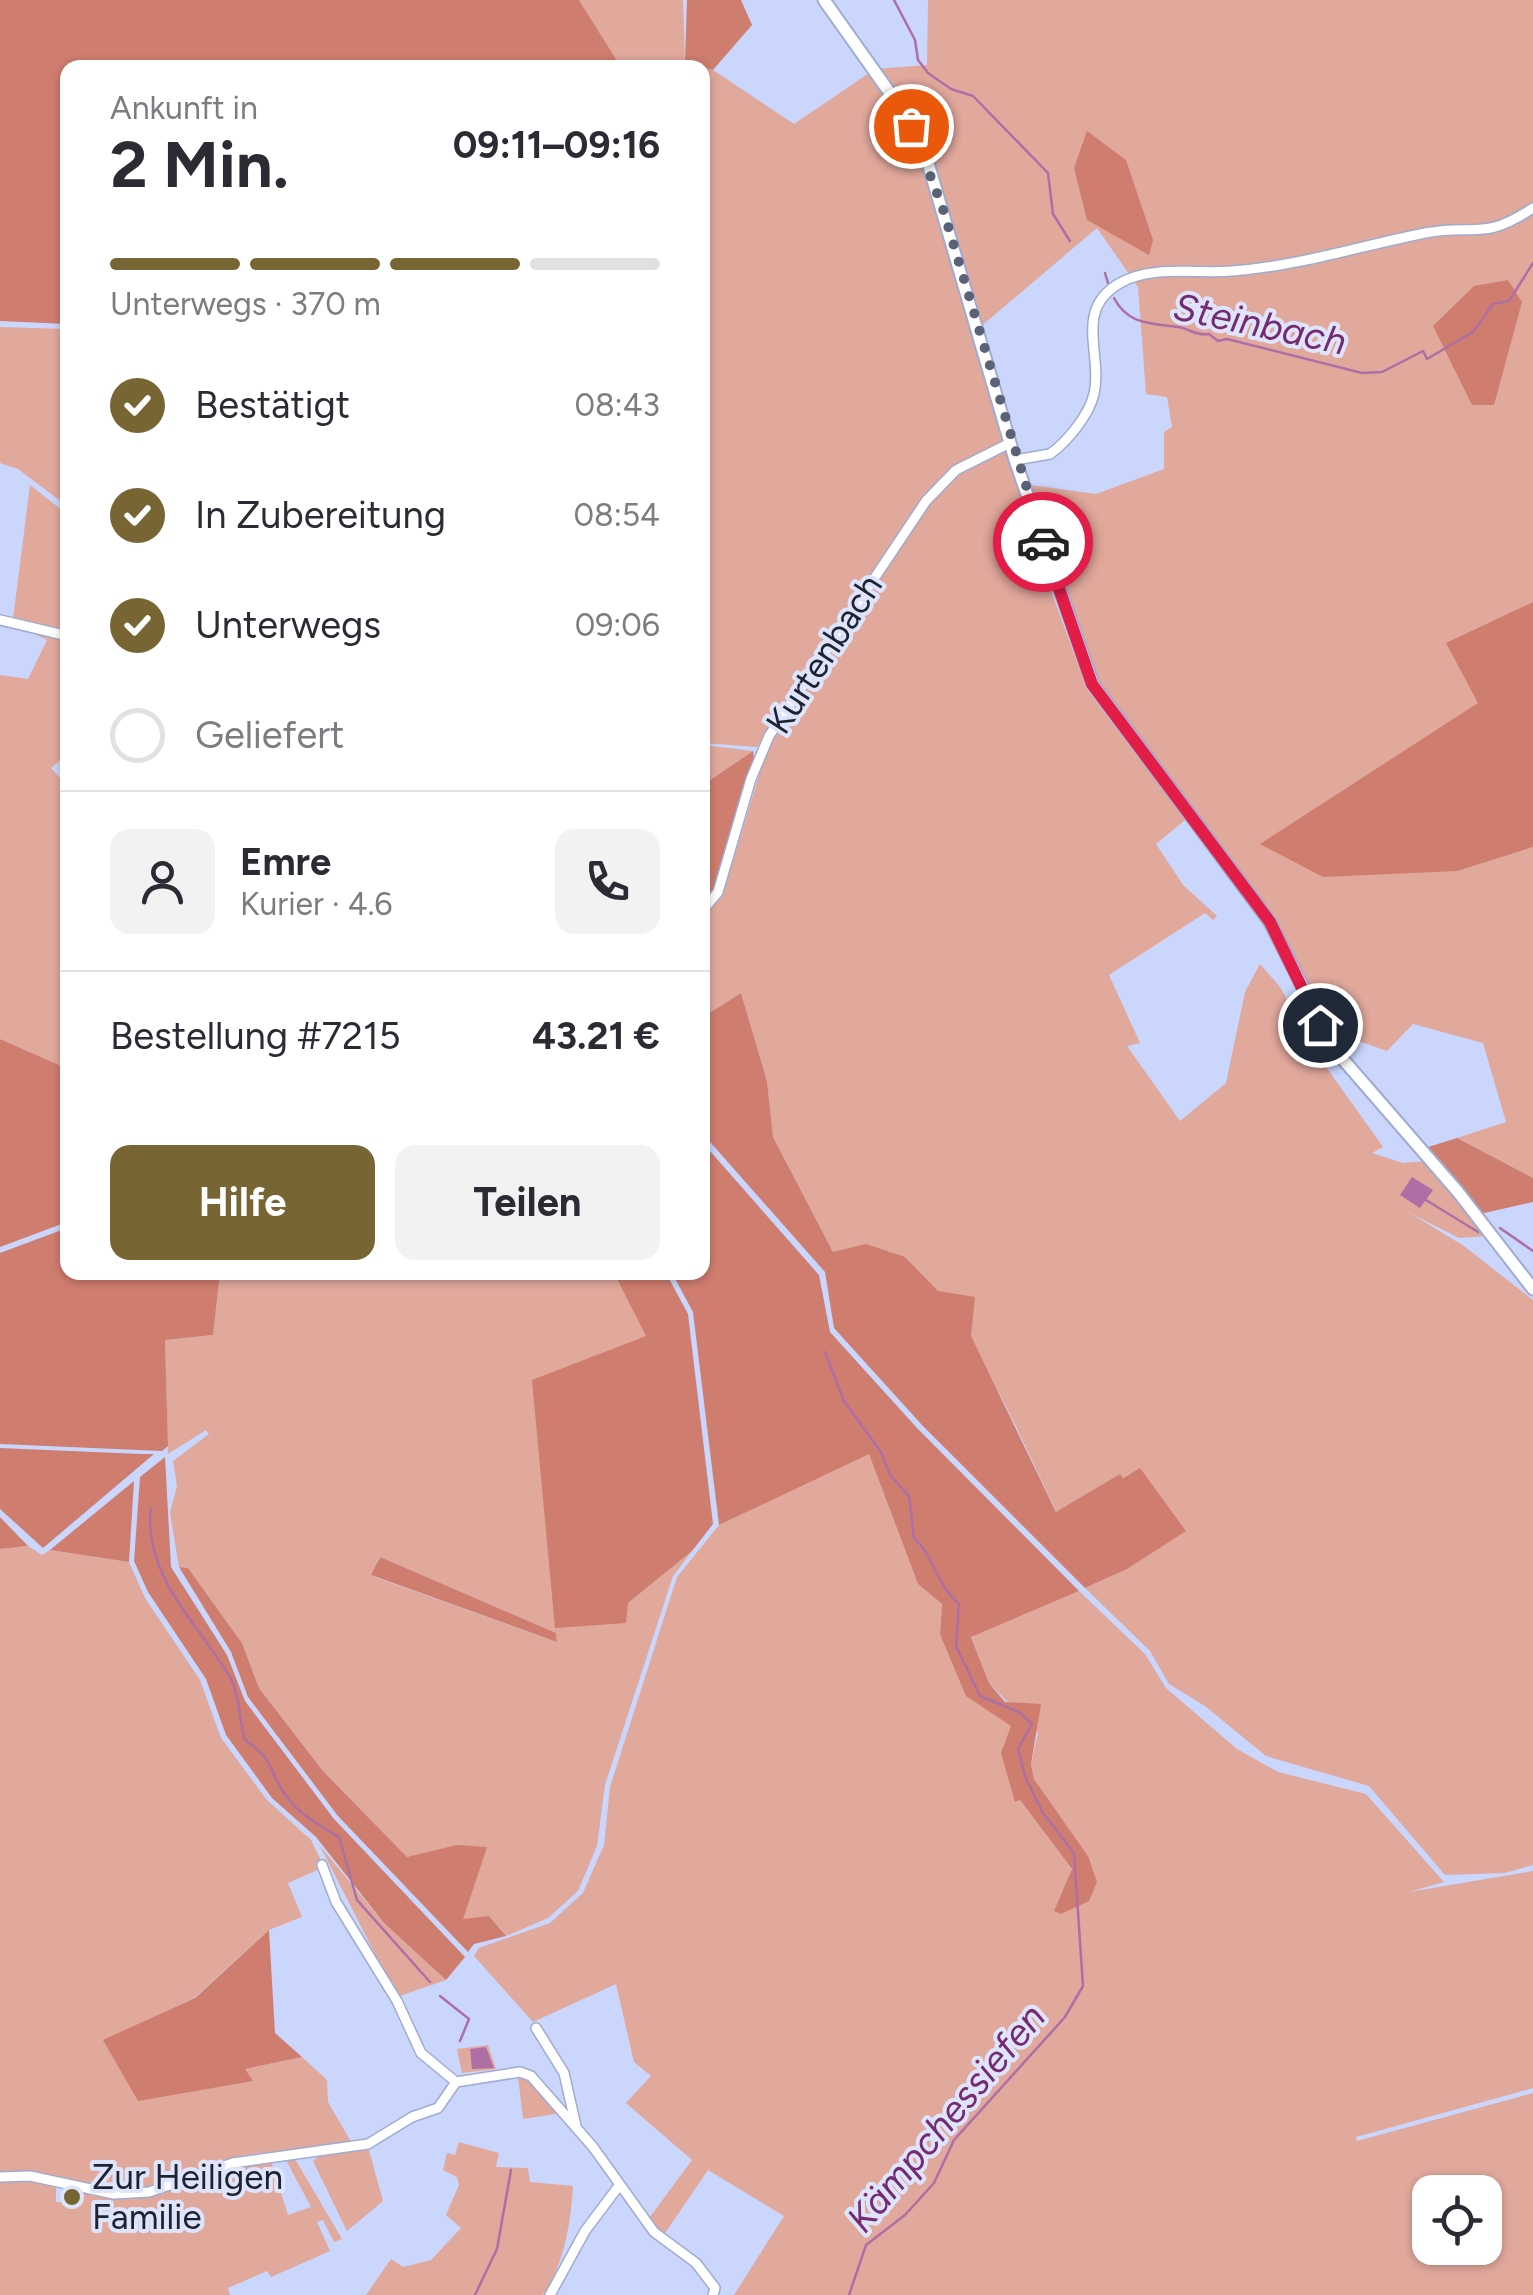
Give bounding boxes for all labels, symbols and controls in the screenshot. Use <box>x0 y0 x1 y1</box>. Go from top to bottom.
pin <box>869 84 954 169</box>
text: Ankunft in <box>110 89 258 127</box>
icon: bag <box>884 99 939 154</box>
text: 09:11–09:16 <box>453 122 660 168</box>
text: 2 Min. <box>110 125 289 203</box>
water label: Steinbach <box>1169 283 1351 365</box>
text: Unterwegs · 370 m <box>110 285 381 323</box>
icon: check <box>110 378 165 433</box>
text: Bestätigt <box>195 382 350 428</box>
text: 08:43 <box>574 386 660 424</box>
icon: check <box>110 488 165 543</box>
text: In Zubereitung <box>195 492 446 538</box>
courier <box>993 492 1093 592</box>
text: 08:54 <box>573 496 660 534</box>
icon: car <box>1016 515 1071 570</box>
street label: Kurtenbach <box>757 567 891 741</box>
icon: check <box>110 598 165 653</box>
text: Unterwegs <box>195 602 381 648</box>
text: 09:06 <box>575 606 660 644</box>
text: Geliefert <box>195 712 344 758</box>
button: person <box>110 829 215 934</box>
button: phone <box>555 829 660 934</box>
text: Emre <box>240 839 331 885</box>
text: Kurier · 4.6 <box>240 885 392 923</box>
pin <box>1278 983 1363 1068</box>
icon: home <box>1293 998 1348 1053</box>
text: Bestellung #7215 <box>110 1013 401 1059</box>
text: 43.21 € <box>532 1013 660 1059</box>
button: Hilfe <box>110 1145 375 1260</box>
button: Teilen <box>395 1145 660 1260</box>
water label: Kämpchessiefen <box>837 1995 1055 2241</box>
place label: Zur Heiligen Familie <box>92 2156 283 2238</box>
map controls <box>1412 2175 1502 2265</box>
button: locate <box>1412 2175 1502 2265</box>
marker: Zur Heiligen Familie <box>61 2186 83 2208</box>

